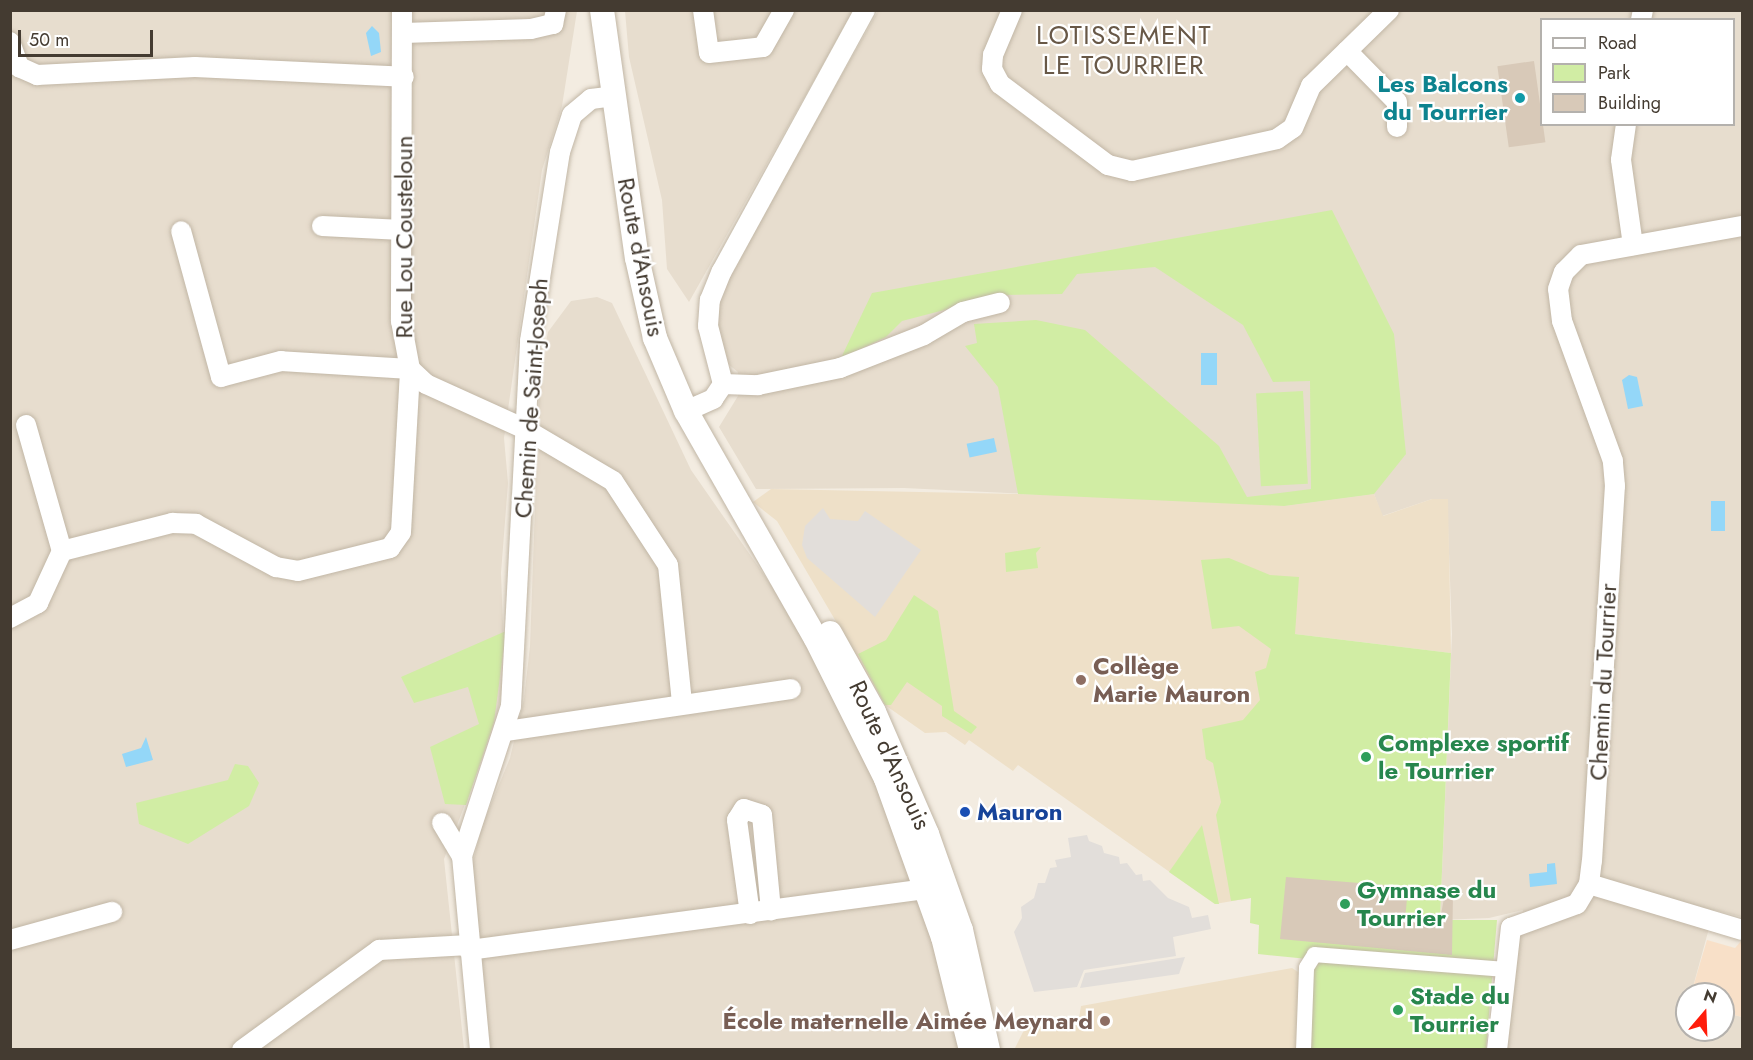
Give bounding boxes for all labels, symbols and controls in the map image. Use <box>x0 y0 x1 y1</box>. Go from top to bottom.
scale bar <box>21 18 156 56</box>
legend <box>1540 18 1735 126</box>
district label: LOTISSEMENT LE TOURRIER <box>1036 20 1212 82</box>
text: 50 m <box>29 27 69 53</box>
text: Road <box>1598 30 1637 56</box>
text: Park <box>1598 60 1630 86</box>
place label: Les Balcons du Tourrier <box>1377 70 1508 126</box>
text: Building <box>1598 90 1661 116</box>
marker: Les Balcons du Tourrier <box>1513 91 1527 105</box>
street label: Rue Lou Cousteloun <box>390 135 418 339</box>
street label: Route d'Ansouis <box>611 175 671 339</box>
street label: Chemin de Saint-Joseph <box>508 277 554 519</box>
street label: Chemin du Tourrier <box>1583 583 1623 781</box>
place label: Collège Marie Mauron <box>1093 652 1250 708</box>
marker: Collège Marie Mauron <box>1074 673 1088 687</box>
street label: Route d'Ansouis <box>843 676 937 834</box>
place label: Complexe sportif le Tourrier <box>1378 729 1569 785</box>
marker: Complexe sportif le Tourrier <box>1359 750 1373 764</box>
place label: Mauron <box>977 798 1063 826</box>
marker: Mauron <box>958 805 972 819</box>
place label: Gymnase du Tourrier <box>1357 876 1496 932</box>
marker: Gymnase du Tourrier <box>1338 897 1352 911</box>
place label: Stade du Tourrier <box>1410 982 1510 1038</box>
north arrow <box>1675 982 1735 1042</box>
text: N <box>1701 983 1720 1009</box>
marker: Stade du Tourrier <box>1391 1003 1405 1017</box>
place label: École maternelle Aimée Meynard <box>722 1007 1093 1035</box>
marker: École maternelle Aimée Meynard <box>1098 1014 1112 1028</box>

